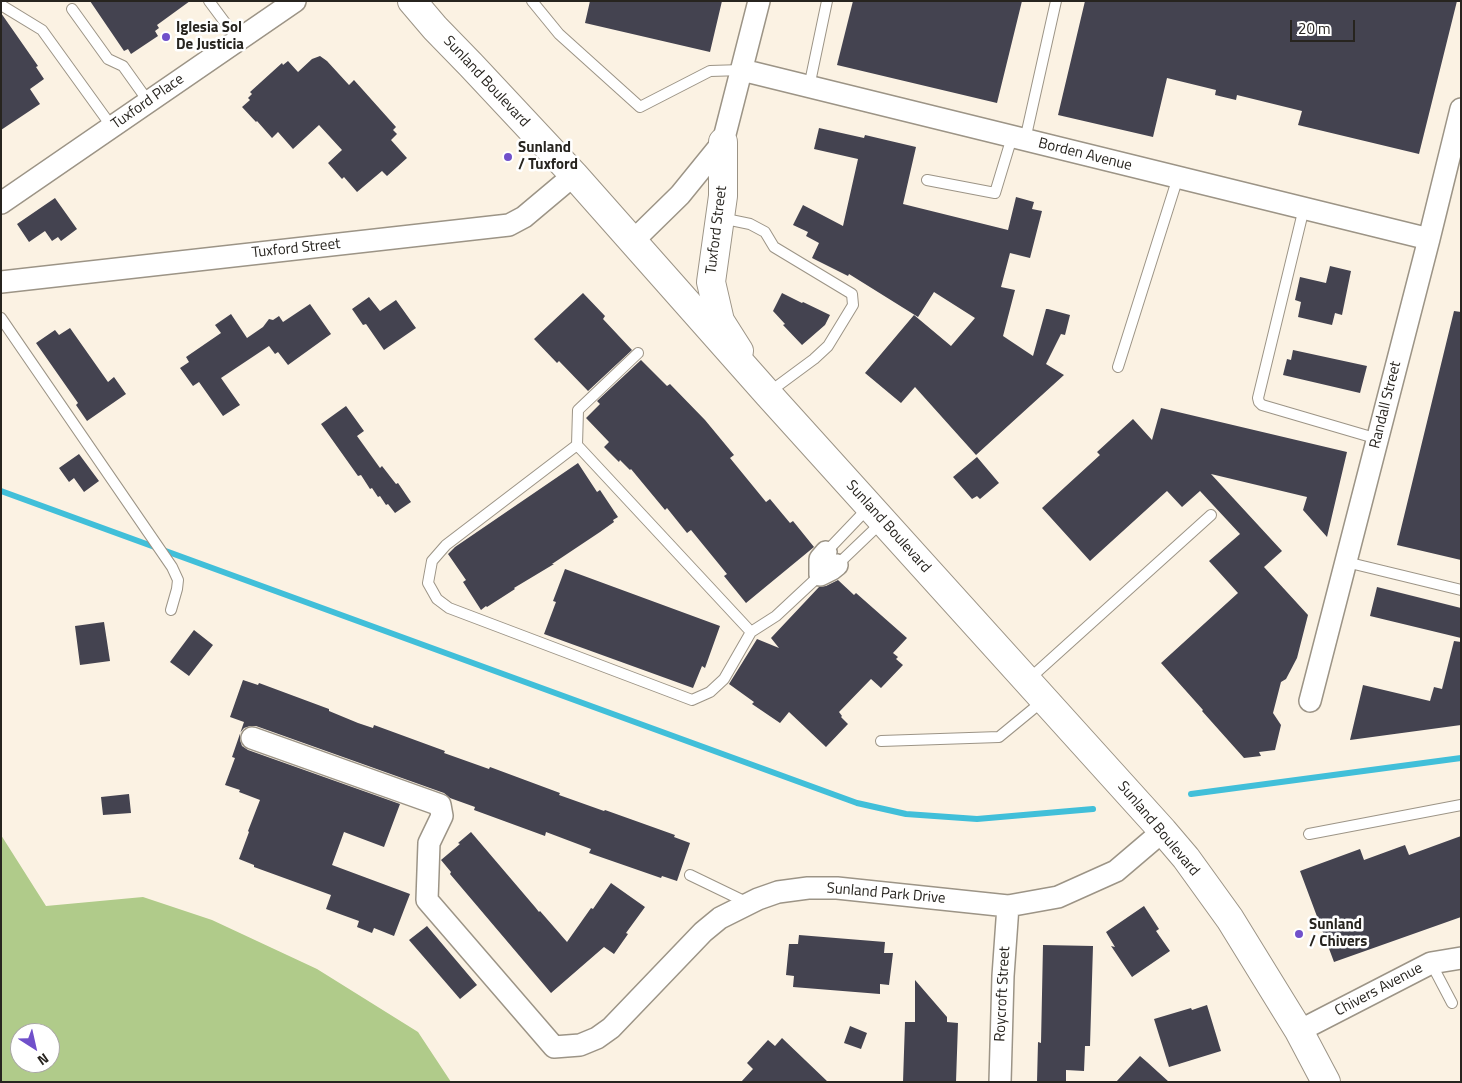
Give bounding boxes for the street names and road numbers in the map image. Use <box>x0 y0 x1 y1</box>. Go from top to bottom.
street label: Sunland Boulevard <box>439 33 533 131</box>
street label: Tuxford Place <box>108 70 188 134</box>
street label: Borden Avenue <box>1036 135 1134 175</box>
street label: Tuxford Street <box>703 185 731 275</box>
street label: Tuxford Street <box>251 235 341 263</box>
street label: Randall Street <box>1366 360 1406 450</box>
street label: Sunland Boulevard <box>842 477 934 577</box>
street label: Sunland Boulevard <box>1113 778 1203 880</box>
street label: Sunland Park Drive <box>826 880 946 908</box>
street label: Roycroft Street <box>992 946 1014 1042</box>
street label: Chivers Avenue <box>1332 959 1426 1021</box>

